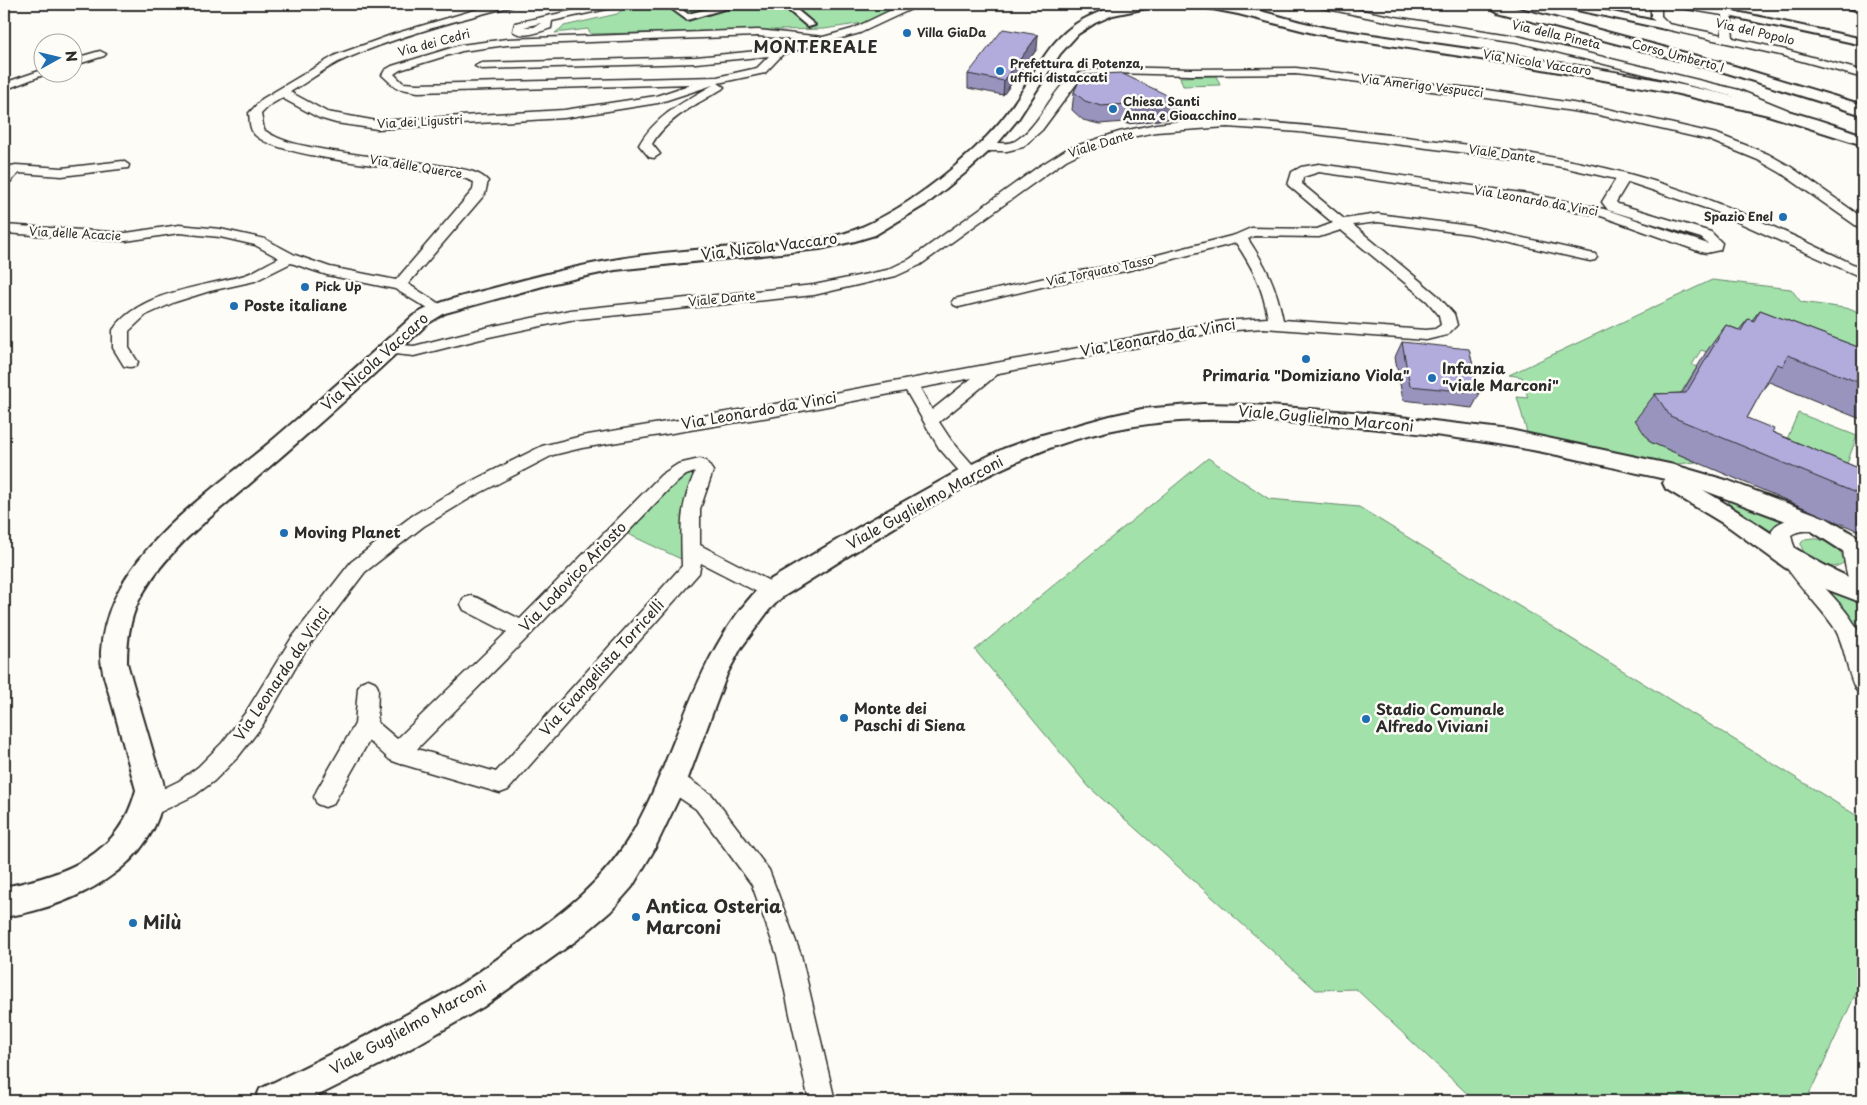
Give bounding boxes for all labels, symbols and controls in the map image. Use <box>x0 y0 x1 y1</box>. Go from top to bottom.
street label: Via del Popolo <box>1714 13 1797 49</box>
street label: Via della Pineta <box>1510 15 1603 53</box>
place label: Villa GiaDa <box>917 23 987 41</box>
street label: Via dei Cedri <box>396 24 472 60</box>
marker: Villa GiaDa <box>901 27 913 39</box>
north arrow <box>32 32 82 82</box>
district label: MONTEREALE <box>753 34 879 58</box>
street label: Corso Umberto I <box>1630 34 1727 76</box>
street label: Via Nicola Vaccaro <box>1482 45 1593 80</box>
text: N <box>60 49 83 63</box>
place label: Prefettura di Potenza, uffici distaccati <box>1010 54 1143 86</box>
marker: Prefettura di Potenza, uffici distaccati <box>994 65 1006 77</box>
street label: Via Amerigo Vespucci <box>1360 69 1485 101</box>
place label: Chiesa Santi Anna e Gioacchino <box>1122 92 1236 124</box>
marker: Chiesa Santi Anna e Gioacchino <box>1107 103 1119 115</box>
street label: Via dei Ligustri <box>377 110 463 132</box>
street label: Viale Dante <box>1066 124 1136 162</box>
street label: Viale Dante <box>1467 139 1537 167</box>
street label: Via delle Querce <box>368 150 464 182</box>
street label: Via Leonardo da Vinci <box>1473 180 1600 220</box>
place label: Spazio Enel <box>1704 207 1773 225</box>
marker: Spazio Enel <box>1777 211 1789 223</box>
street label: Via delle Acacie <box>29 222 122 244</box>
street label: Via Nicola Vaccaro <box>699 226 838 265</box>
street label: Via Torquato Tasso <box>1044 250 1156 290</box>
place label: Pick Up <box>315 277 362 295</box>
marker: Pick Up <box>299 281 311 293</box>
street label: Viale Dante <box>687 285 757 310</box>
place label: Poste italiane <box>244 293 348 316</box>
marker: Poste italiane <box>228 300 240 312</box>
street label: Via Nicola Vaccaro <box>315 306 433 415</box>
street label: Via Leonardo da Vinci <box>1078 312 1237 362</box>
marker: Primaria "Domiziano Viola" <box>1300 353 1312 365</box>
place label: Infanzia "viale Marconi" <box>1442 356 1559 396</box>
place label: Primaria "Domiziano Viola" <box>1202 363 1410 386</box>
marker: Infanzia "viale Marconi" <box>1426 372 1438 384</box>
street label: Via Leonardo da Vinci <box>679 385 838 435</box>
street label: Viale Guglielmo Marconi <box>1237 398 1415 437</box>
street label: Viale Guglielmo Marconi <box>842 449 1007 554</box>
street label: Via Lodovico Ariosto <box>513 515 631 637</box>
place label: Moving Planet <box>294 520 401 543</box>
marker: Moving Planet <box>278 527 290 539</box>
street label: Via Evangelista Torricelli <box>533 593 669 741</box>
street label: Via Leonardo da Vinci <box>227 601 334 745</box>
place label: Monte dei Paschi di Siena <box>854 696 966 736</box>
place label: Stadio Comunale Alfredo Viviani <box>1376 697 1504 737</box>
marker: Monte dei Paschi di Siena <box>838 712 850 724</box>
marker: Stadio Comunale Alfredo Viviani <box>1360 713 1372 725</box>
place label: Antica Osteria Marconi <box>646 892 782 940</box>
place label: Milù <box>143 908 182 935</box>
marker: Antica Osteria Marconi <box>630 911 642 923</box>
marker: Milù <box>127 917 139 929</box>
street label: Viale Guglielmo Marconi <box>325 974 490 1079</box>

